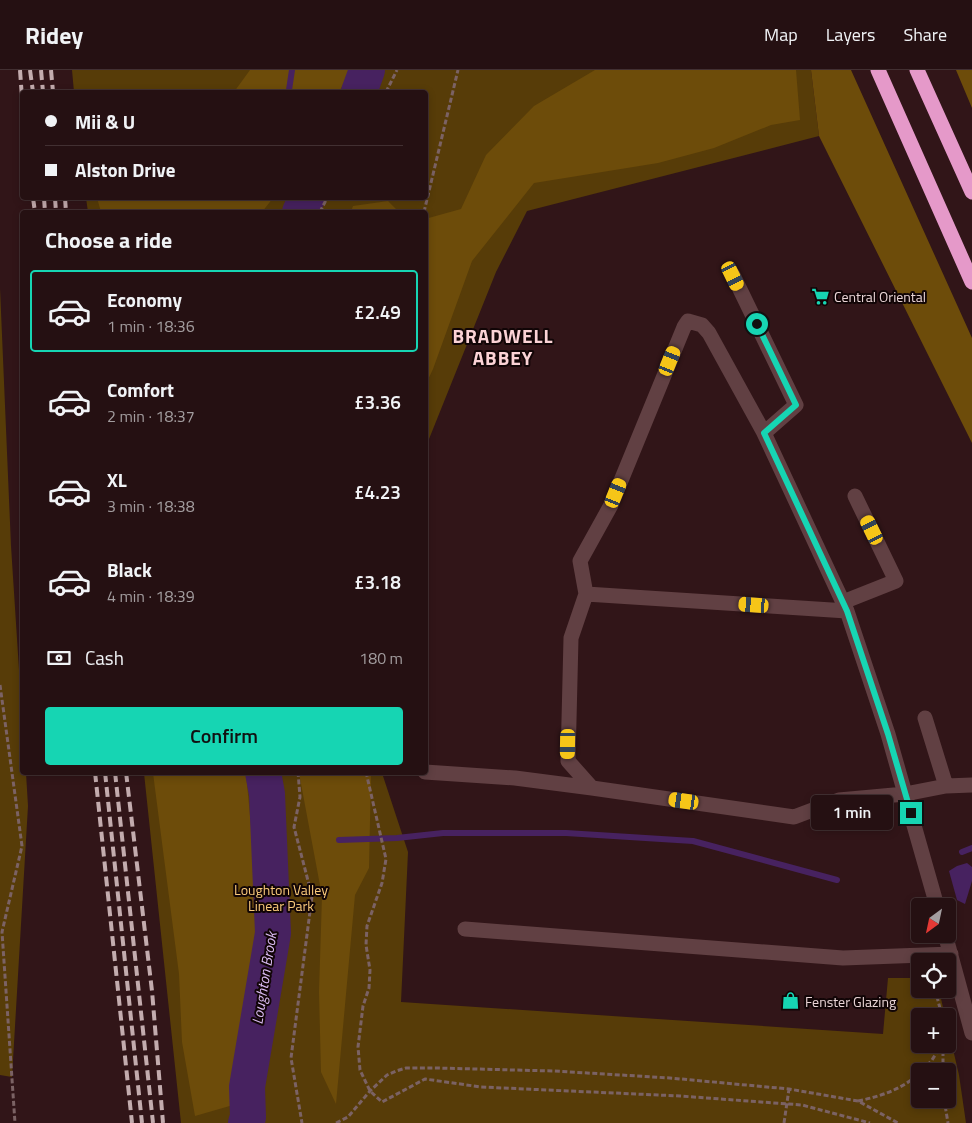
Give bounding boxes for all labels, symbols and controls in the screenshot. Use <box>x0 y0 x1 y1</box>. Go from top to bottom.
text: Ridey <box>25 17 83 53</box>
text: Map <box>764 21 798 48</box>
text: Layers <box>826 21 875 48</box>
text: Share <box>903 21 947 48</box>
text: Mii & U <box>75 107 135 136</box>
text: Alston Drive <box>75 155 175 184</box>
text: Choose a ride <box>45 223 172 257</box>
car <box>719 259 746 293</box>
text: Economy <box>107 285 182 314</box>
supermarket icon: Central Oriental <box>810 286 830 306</box>
place label: Central Oriental <box>834 286 926 307</box>
icon: car <box>47 289 92 334</box>
text: £2.49 <box>354 297 401 326</box>
route start <box>746 313 768 335</box>
text: 1 min · 18:36 <box>107 314 195 338</box>
district label: BRADWELL ABBEY <box>453 321 553 372</box>
car <box>657 344 682 378</box>
text: Comfort <box>107 375 174 404</box>
icon: car <box>47 379 92 424</box>
text: £3.36 <box>354 387 401 416</box>
text: 2 min · 18:37 <box>107 404 195 428</box>
text: XL <box>107 465 127 494</box>
icon: car <box>47 469 92 514</box>
car <box>603 476 628 510</box>
text: £4.23 <box>354 477 401 506</box>
text: 3 min · 18:38 <box>107 494 195 518</box>
car <box>858 513 885 547</box>
text: Black <box>107 555 152 584</box>
icon: car <box>47 559 92 604</box>
text: £3.18 <box>354 567 401 596</box>
text: 4 min · 18:39 <box>107 584 195 608</box>
car <box>738 596 769 614</box>
text: Cash <box>85 643 124 672</box>
icon: cash <box>45 644 73 672</box>
text: 180 m <box>359 646 403 670</box>
button: Confirm <box>45 707 403 765</box>
car <box>560 729 575 759</box>
car <box>668 791 699 811</box>
callout: 1 min <box>811 796 894 830</box>
text: 1 min <box>833 800 871 824</box>
route end <box>900 802 922 824</box>
park label: Loughton Valley Linear Park <box>234 879 328 916</box>
north arrow <box>911 898 956 942</box>
map controls <box>911 898 956 1108</box>
water label: Loughton Brook <box>245 928 283 1026</box>
button: locate <box>911 953 956 998</box>
shop icon: Fenster Glazing <box>781 991 801 1011</box>
place label: Fenster Glazing <box>805 991 896 1012</box>
button: + <box>911 1008 956 1053</box>
button: − <box>911 1063 956 1108</box>

